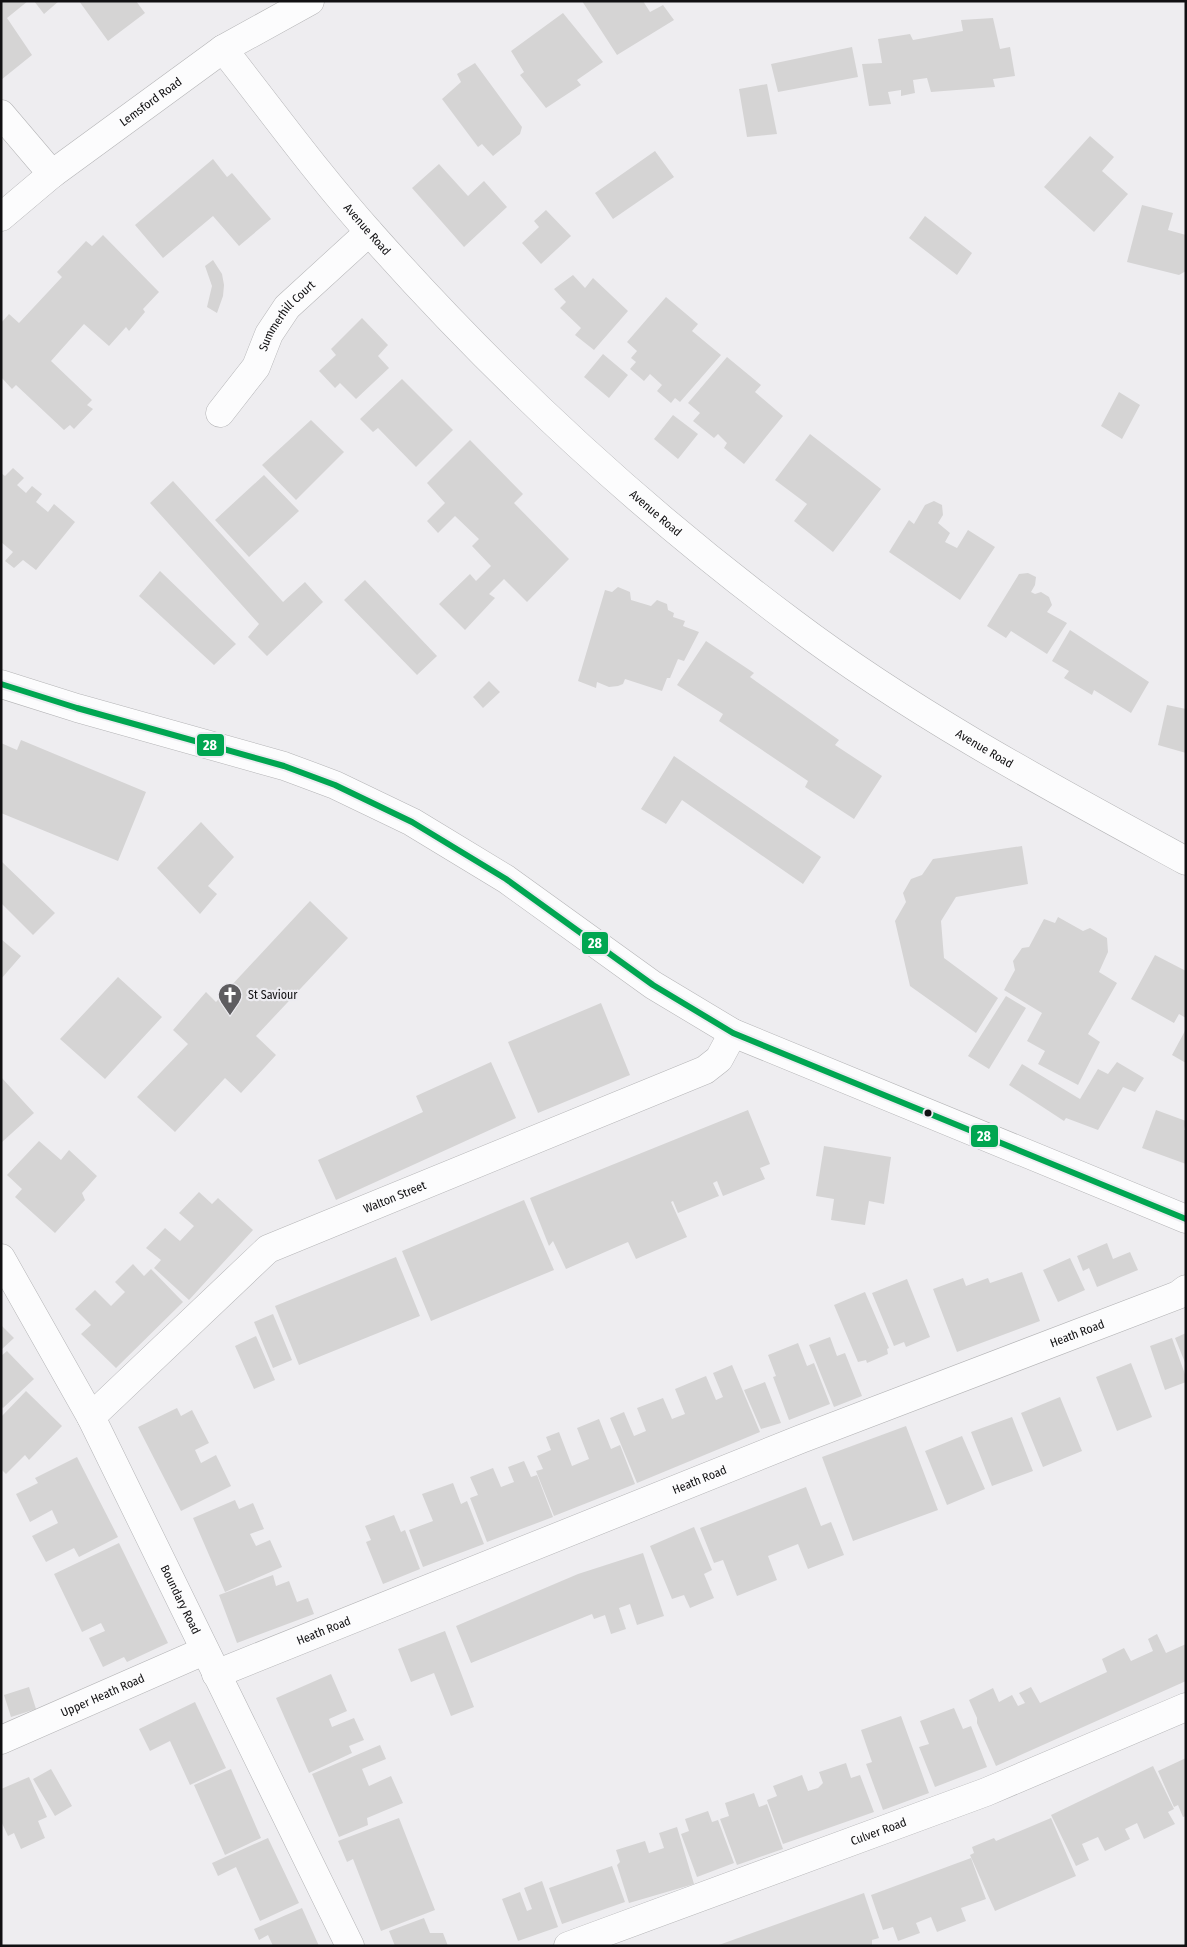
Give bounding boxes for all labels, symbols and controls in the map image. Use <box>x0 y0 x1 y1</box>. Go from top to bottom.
street label: Lemsford Road <box>117 75 184 129</box>
street label: Avenue Road <box>341 201 393 258</box>
street label: Summerhill Court <box>256 278 318 353</box>
street label: Avenue Road <box>627 487 684 539</box>
street label: Avenue Road <box>953 726 1015 771</box>
line badge: 28 <box>196 733 225 757</box>
text: 28 <box>202 737 218 754</box>
line badge: 28 <box>581 931 609 955</box>
text: 28 <box>587 935 603 952</box>
church icon: St Saviour <box>217 982 243 1016</box>
place label: St Saviour <box>248 988 298 1002</box>
unlabelled marker <box>923 1108 933 1118</box>
line badge: 28 <box>970 1124 999 1148</box>
text: 28 <box>976 1128 992 1145</box>
street label: Walton Street <box>361 1178 428 1216</box>
street label: Heath Road <box>1048 1317 1106 1350</box>
street label: Heath Road <box>670 1463 729 1497</box>
street label: Boundary Road <box>158 1563 203 1636</box>
street label: Heath Road <box>295 1614 353 1648</box>
street label: Upper Heath Road <box>59 1671 147 1720</box>
street label: Culver Road <box>849 1815 908 1848</box>

